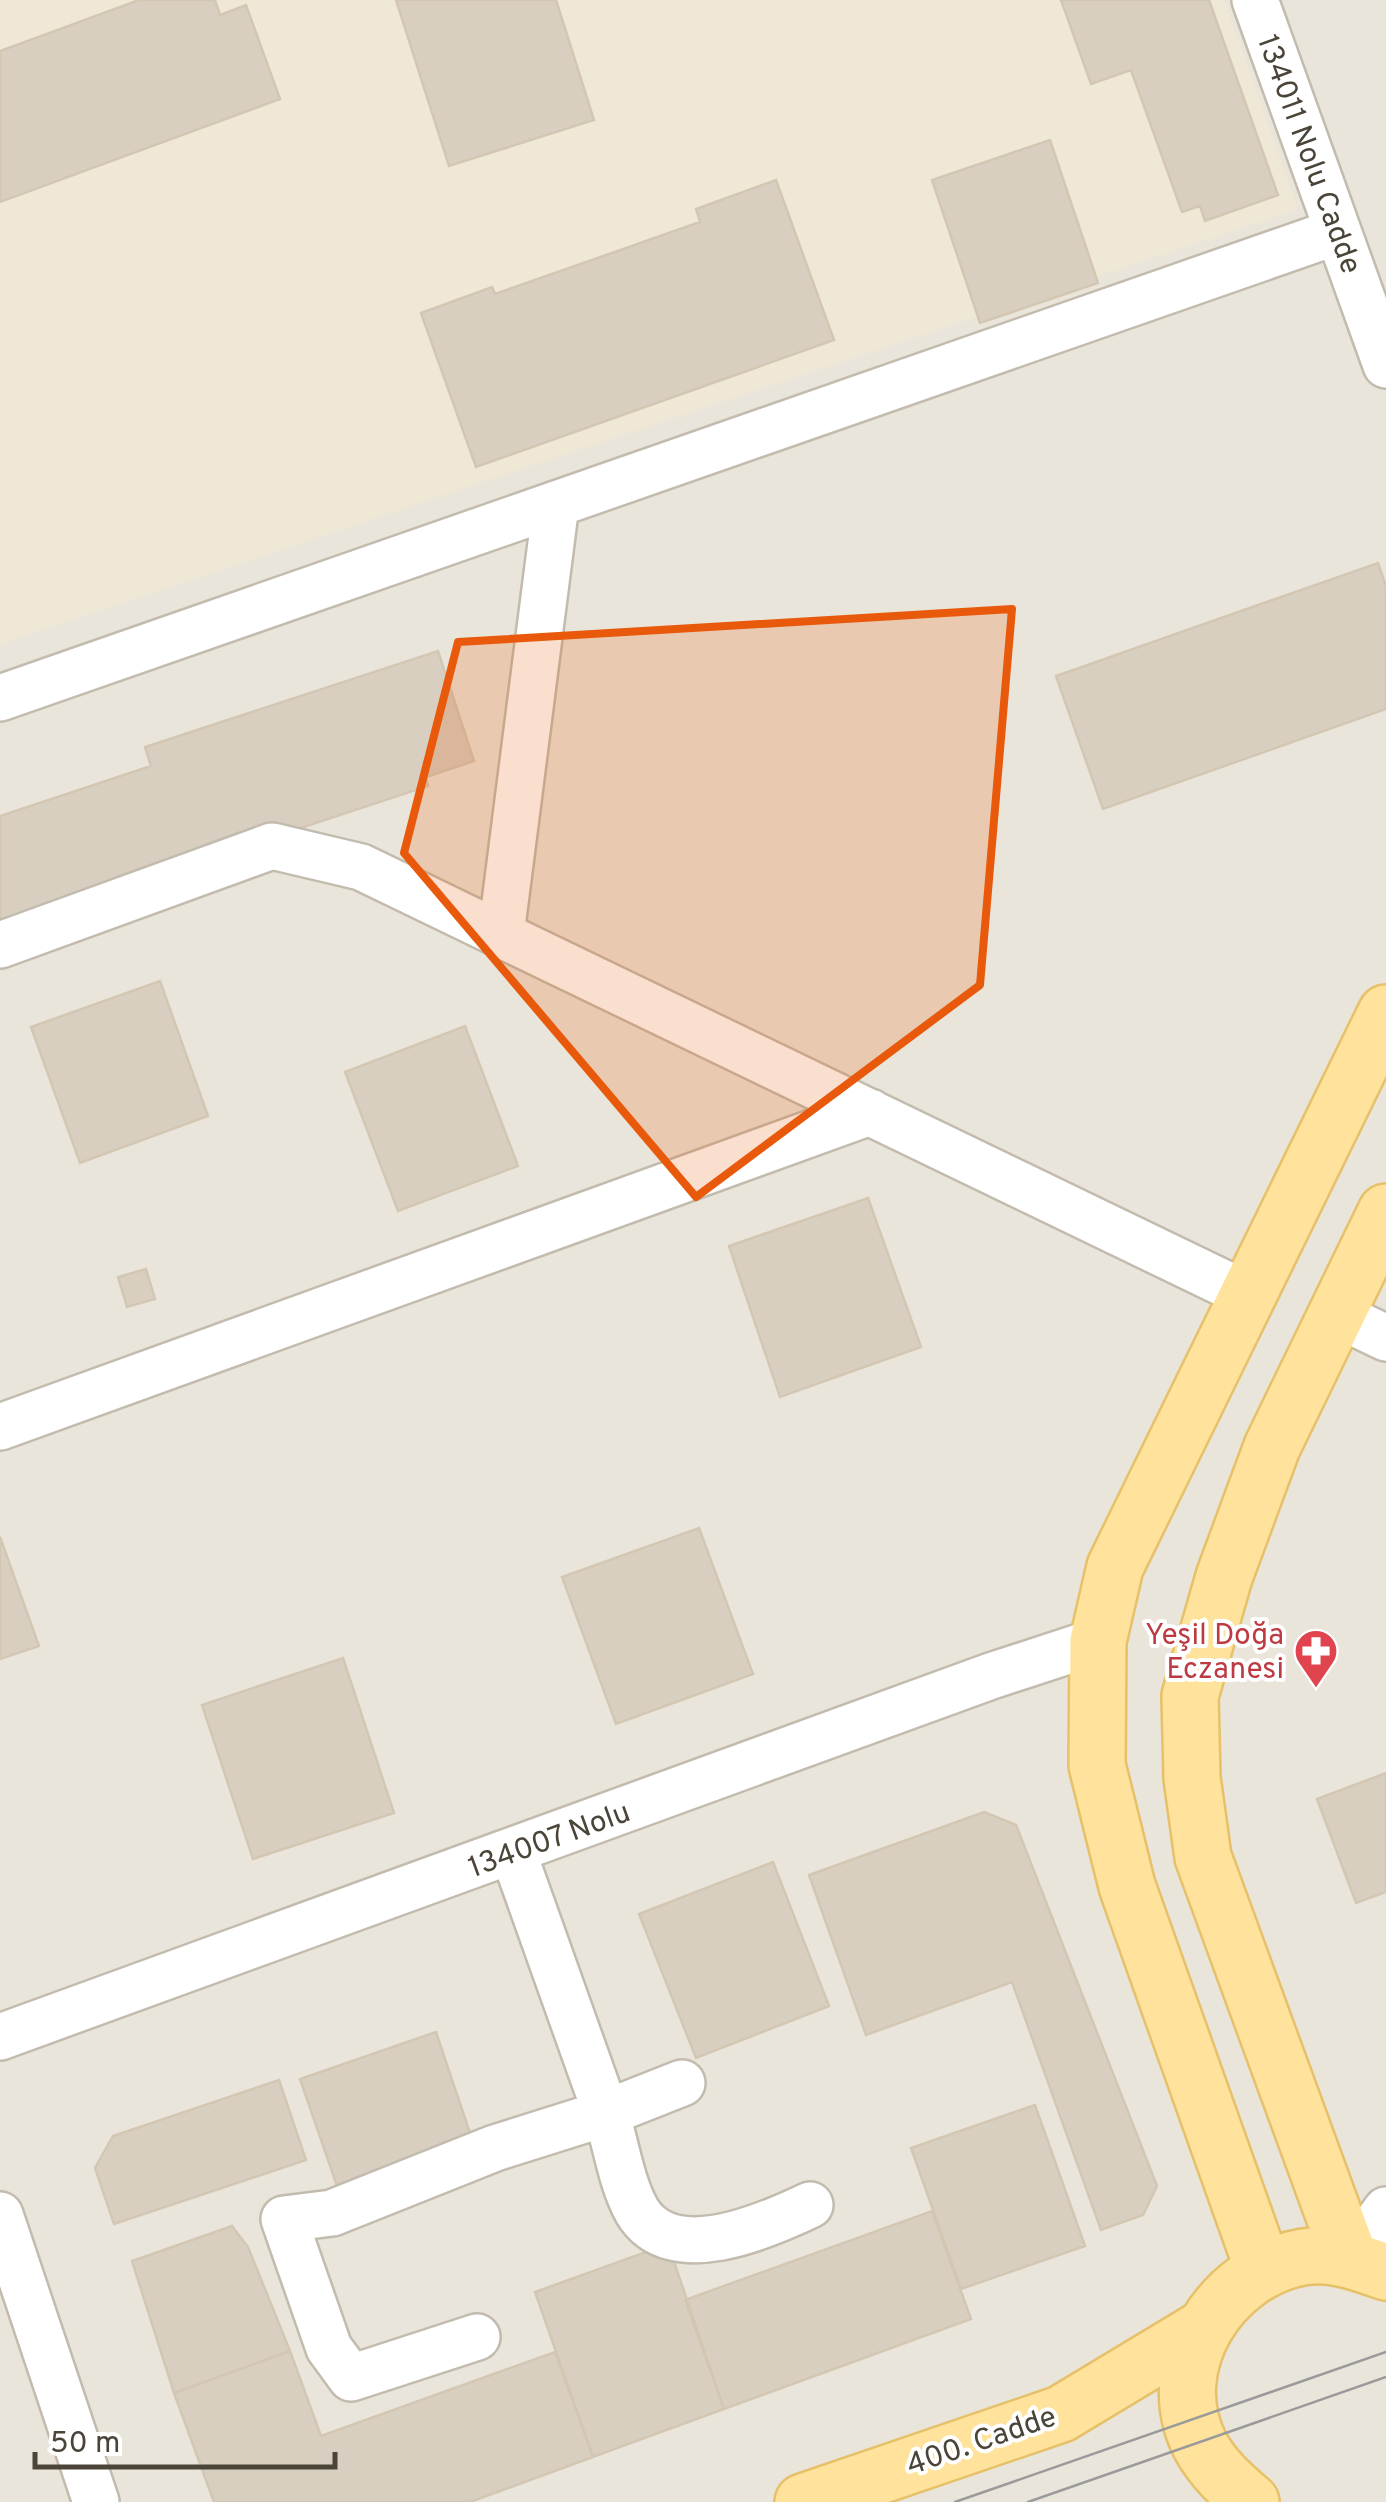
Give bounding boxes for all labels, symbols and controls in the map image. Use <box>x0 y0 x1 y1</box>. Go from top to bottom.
street label: 134011 Nolu Cadde <box>1247 30 1368 280</box>
place label: Yeşil Doğa Eczanesi <box>1145 1618 1284 1689</box>
pharmacy icon: Yeşil Doğa Eczanesi <box>1293 1628 1339 1689</box>
street label: 134007 Nolu <box>464 1795 636 1888</box>
street label: 400. Cadde <box>902 2399 1062 2485</box>
scale bar <box>35 2407 335 2469</box>
text: 50 m <box>50 2426 120 2463</box>

